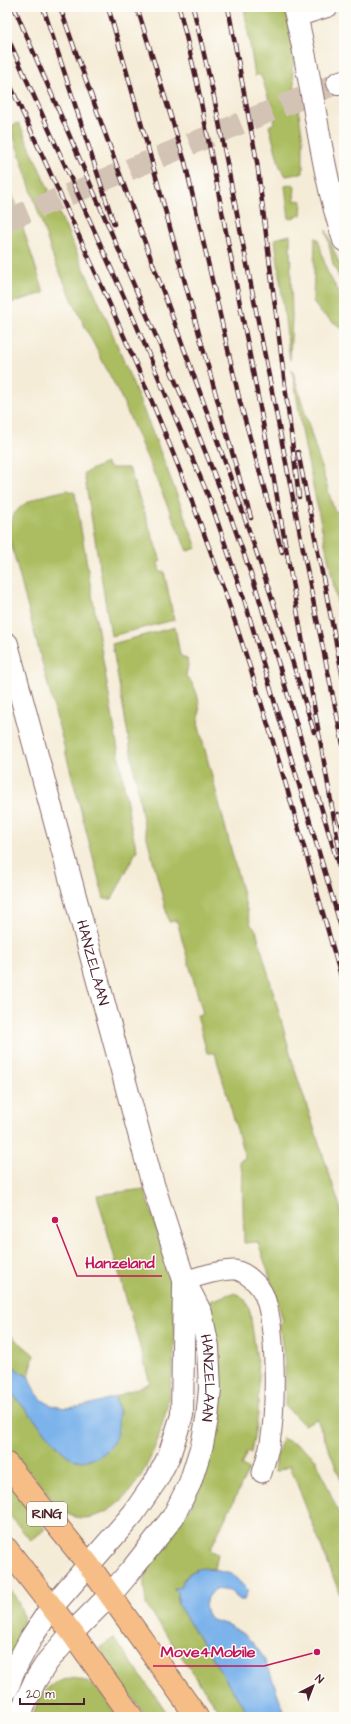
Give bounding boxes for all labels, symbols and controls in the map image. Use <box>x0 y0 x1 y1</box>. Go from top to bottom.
street label: HANZELAAN <box>71 918 114 1008</box>
callout: Hanzeland <box>77 1248 162 1276</box>
text: Hanzeland <box>85 1252 155 1274</box>
street label: HANZELAAN <box>195 1332 221 1423</box>
road number: RING <box>27 1502 67 1526</box>
callout: Move4Mobile <box>153 1638 264 1666</box>
text: Move4Mobile <box>161 1641 256 1663</box>
north arrow <box>293 1666 333 1706</box>
text: N <box>312 1671 327 1687</box>
scale bar <box>20 1680 84 1706</box>
text: 20 m <box>26 1686 55 1703</box>

